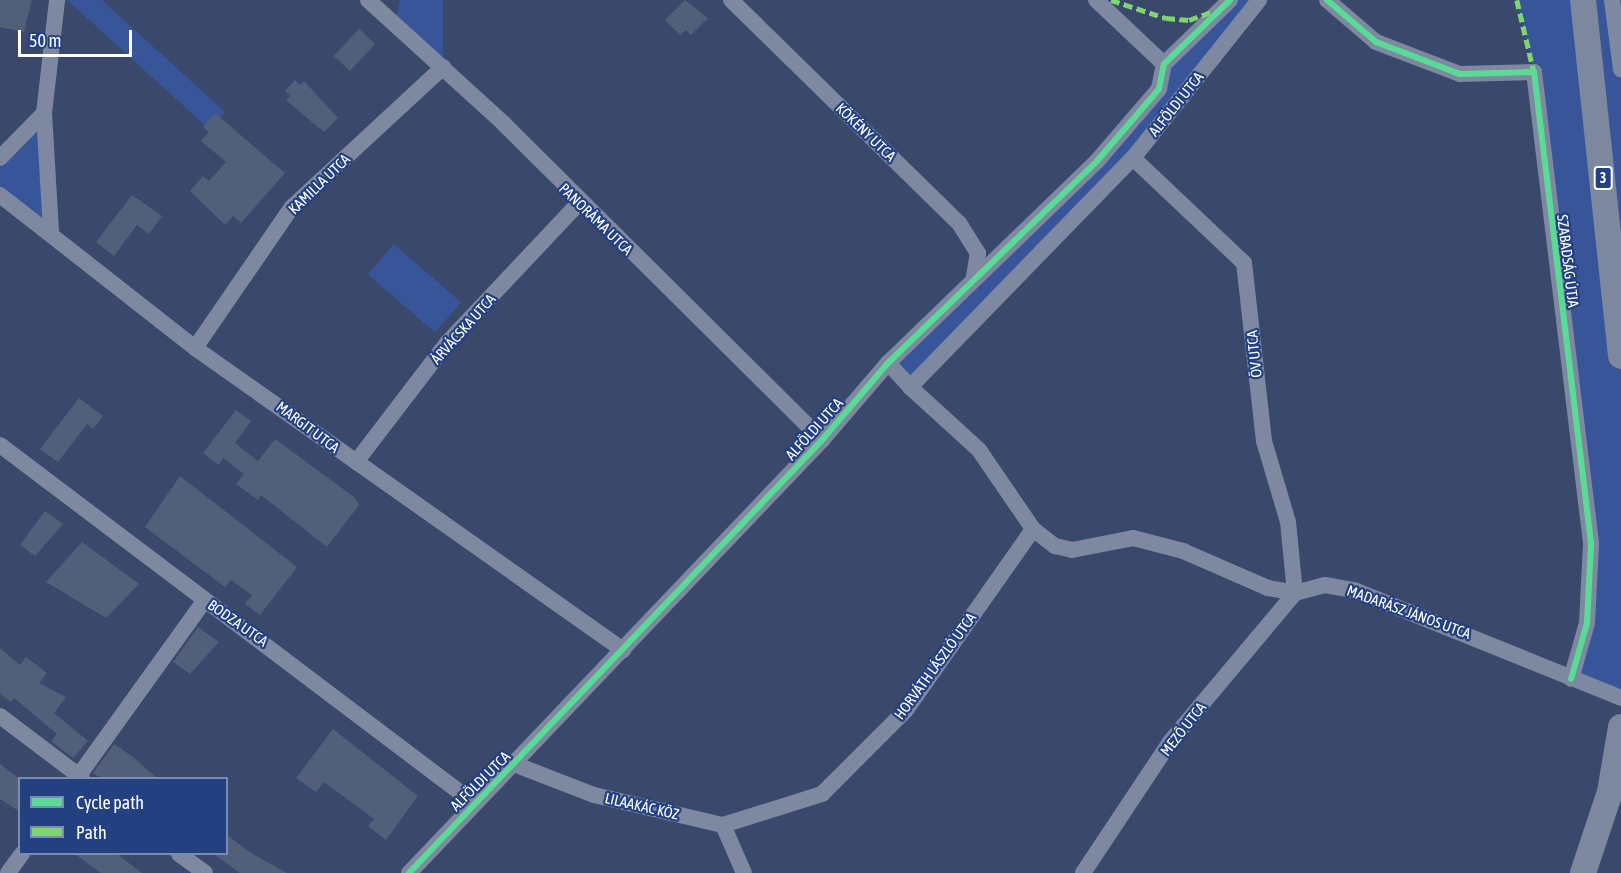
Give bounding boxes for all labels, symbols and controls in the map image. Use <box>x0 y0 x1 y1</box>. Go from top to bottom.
scale bar <box>21 18 135 56</box>
text: 50 m <box>29 30 61 51</box>
street label: ALFÖLDI UTCA <box>1145 68 1207 140</box>
street label: KÖKÉNY UTCA <box>832 99 900 165</box>
street label: KAMILLA UTCA <box>284 150 354 218</box>
road number: 3 <box>1592 167 1614 189</box>
street label: PANORÁMA UTCA <box>555 179 637 259</box>
street label: SZABADSÁG ÚTJA <box>1553 213 1583 309</box>
street label: ÁRVÁCSKA UTCA <box>427 290 499 368</box>
street label: ÖV UTCA <box>1243 330 1265 378</box>
street label: ALFÖLDI UTCA <box>781 394 847 464</box>
street label: MARGIT UTCA <box>273 397 343 457</box>
street label: MADARÁSZ JÁNOS UTCA <box>1345 581 1473 643</box>
street label: BODZA UTCA <box>204 596 272 650</box>
street label: HORVÁTH LÁSZLÓ UTCA <box>890 609 980 723</box>
street label: MEZŐ UTCA <box>1156 699 1210 759</box>
street label: ALFÖLDI UTCA <box>446 747 514 815</box>
legend <box>18 777 228 855</box>
street label: LILAAKÁC KÖZ <box>603 789 681 823</box>
text: Cycle path <box>76 792 144 813</box>
text: Path <box>76 822 107 843</box>

